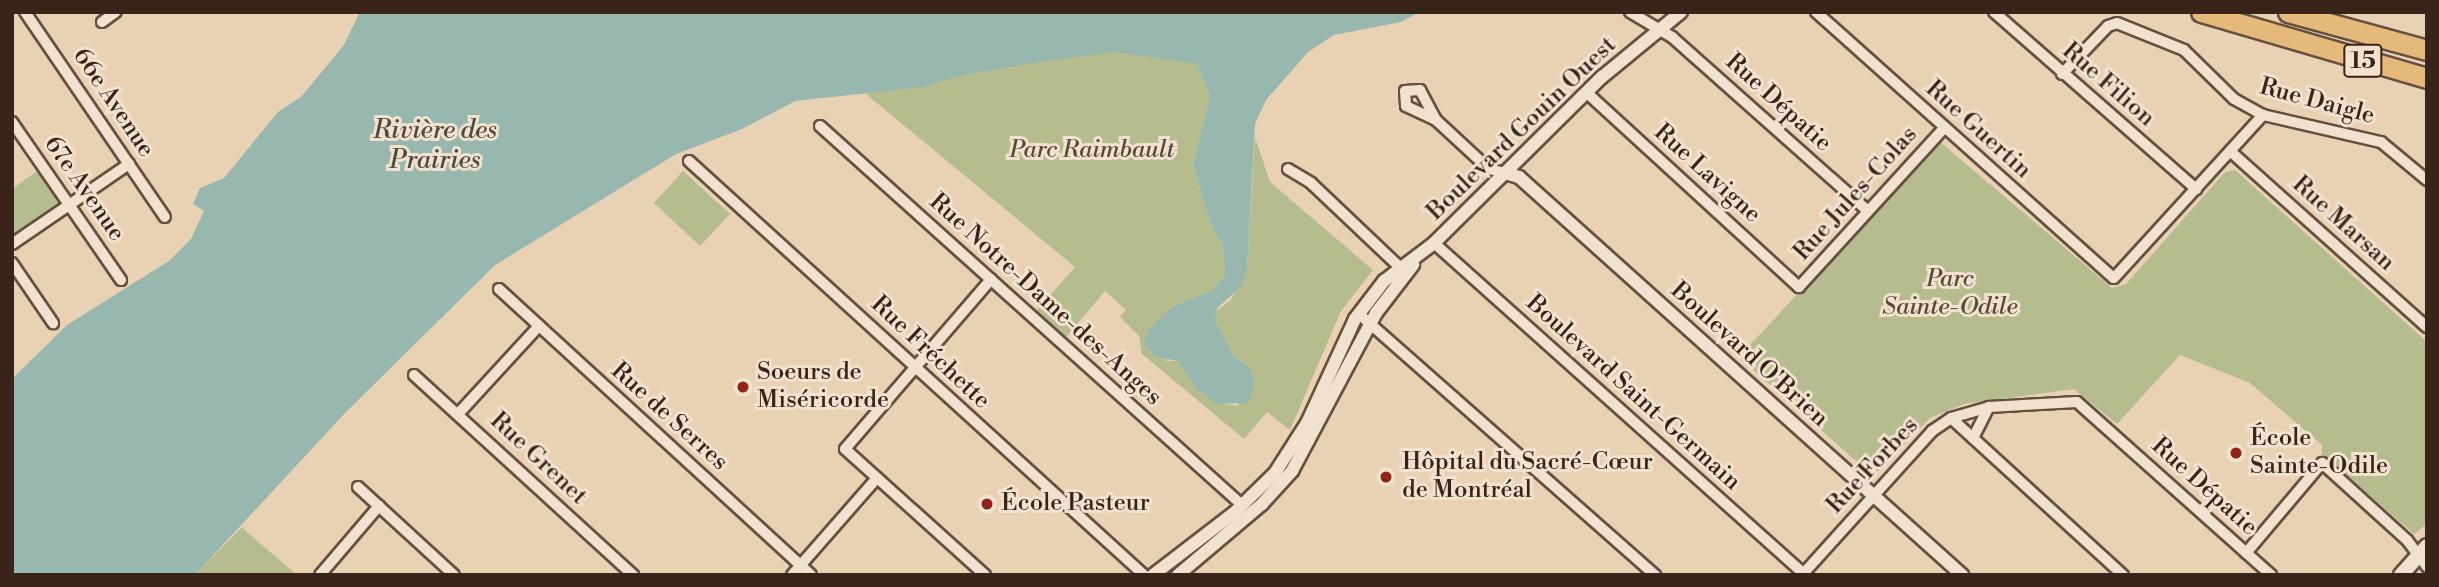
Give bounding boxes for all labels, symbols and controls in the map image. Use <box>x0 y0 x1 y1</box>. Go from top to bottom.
street label: Boulevard Gouin Ouest <box>1421 31 1623 227</box>
street label: Rue Filion <box>2056 37 2160 133</box>
road number: 15 <box>2342 41 2384 80</box>
street label: 66e Avenue <box>66 43 160 163</box>
street label: Rue Dépatie <box>1719 48 1837 158</box>
street label: Rue Daigle <box>2256 73 2378 131</box>
street label: Rue Guertin <box>1919 75 2037 185</box>
water label: Rivière des Prairies <box>373 115 497 176</box>
street label: Rue Lavigne <box>1648 119 1766 229</box>
street label: Rue Jules-Colas <box>1788 121 1924 267</box>
street label: 67e Avenue <box>37 131 131 247</box>
park label: Parc Raimbault <box>1010 137 1174 165</box>
street label: Rue Marsan <box>2286 170 2400 278</box>
street label: Rue Notre-Dame-des-Anges <box>923 188 1167 412</box>
park label: Parc Sainte-Odile <box>1882 266 2018 322</box>
street label: Boulevard O'Brien <box>1664 277 1834 433</box>
street label: Boulevard Saint-Germain <box>1520 289 1746 497</box>
street label: Rue Fréchette <box>864 291 996 415</box>
street label: Rue de Serres <box>605 357 733 477</box>
place label: Soeurs de Miséricorde <box>757 359 889 415</box>
marker: Soeurs de Miséricorde <box>735 379 751 395</box>
street label: Rue Grenet <box>483 407 593 511</box>
street label: Rue Forbes <box>1821 412 1925 520</box>
place label: École Sainte-Odile <box>2250 425 2388 481</box>
street label: Rue Dépatie <box>2145 432 2263 542</box>
marker: École Sainte-Odile <box>2228 445 2244 461</box>
place label: Hôpital du Sacré-Cœur de Montréal <box>1402 449 1653 505</box>
marker: Hôpital du Sacré-Cœur de Montréal <box>1376 467 1396 487</box>
place label: École Pasteur <box>1001 490 1150 518</box>
marker: École Pasteur <box>979 496 995 512</box>

